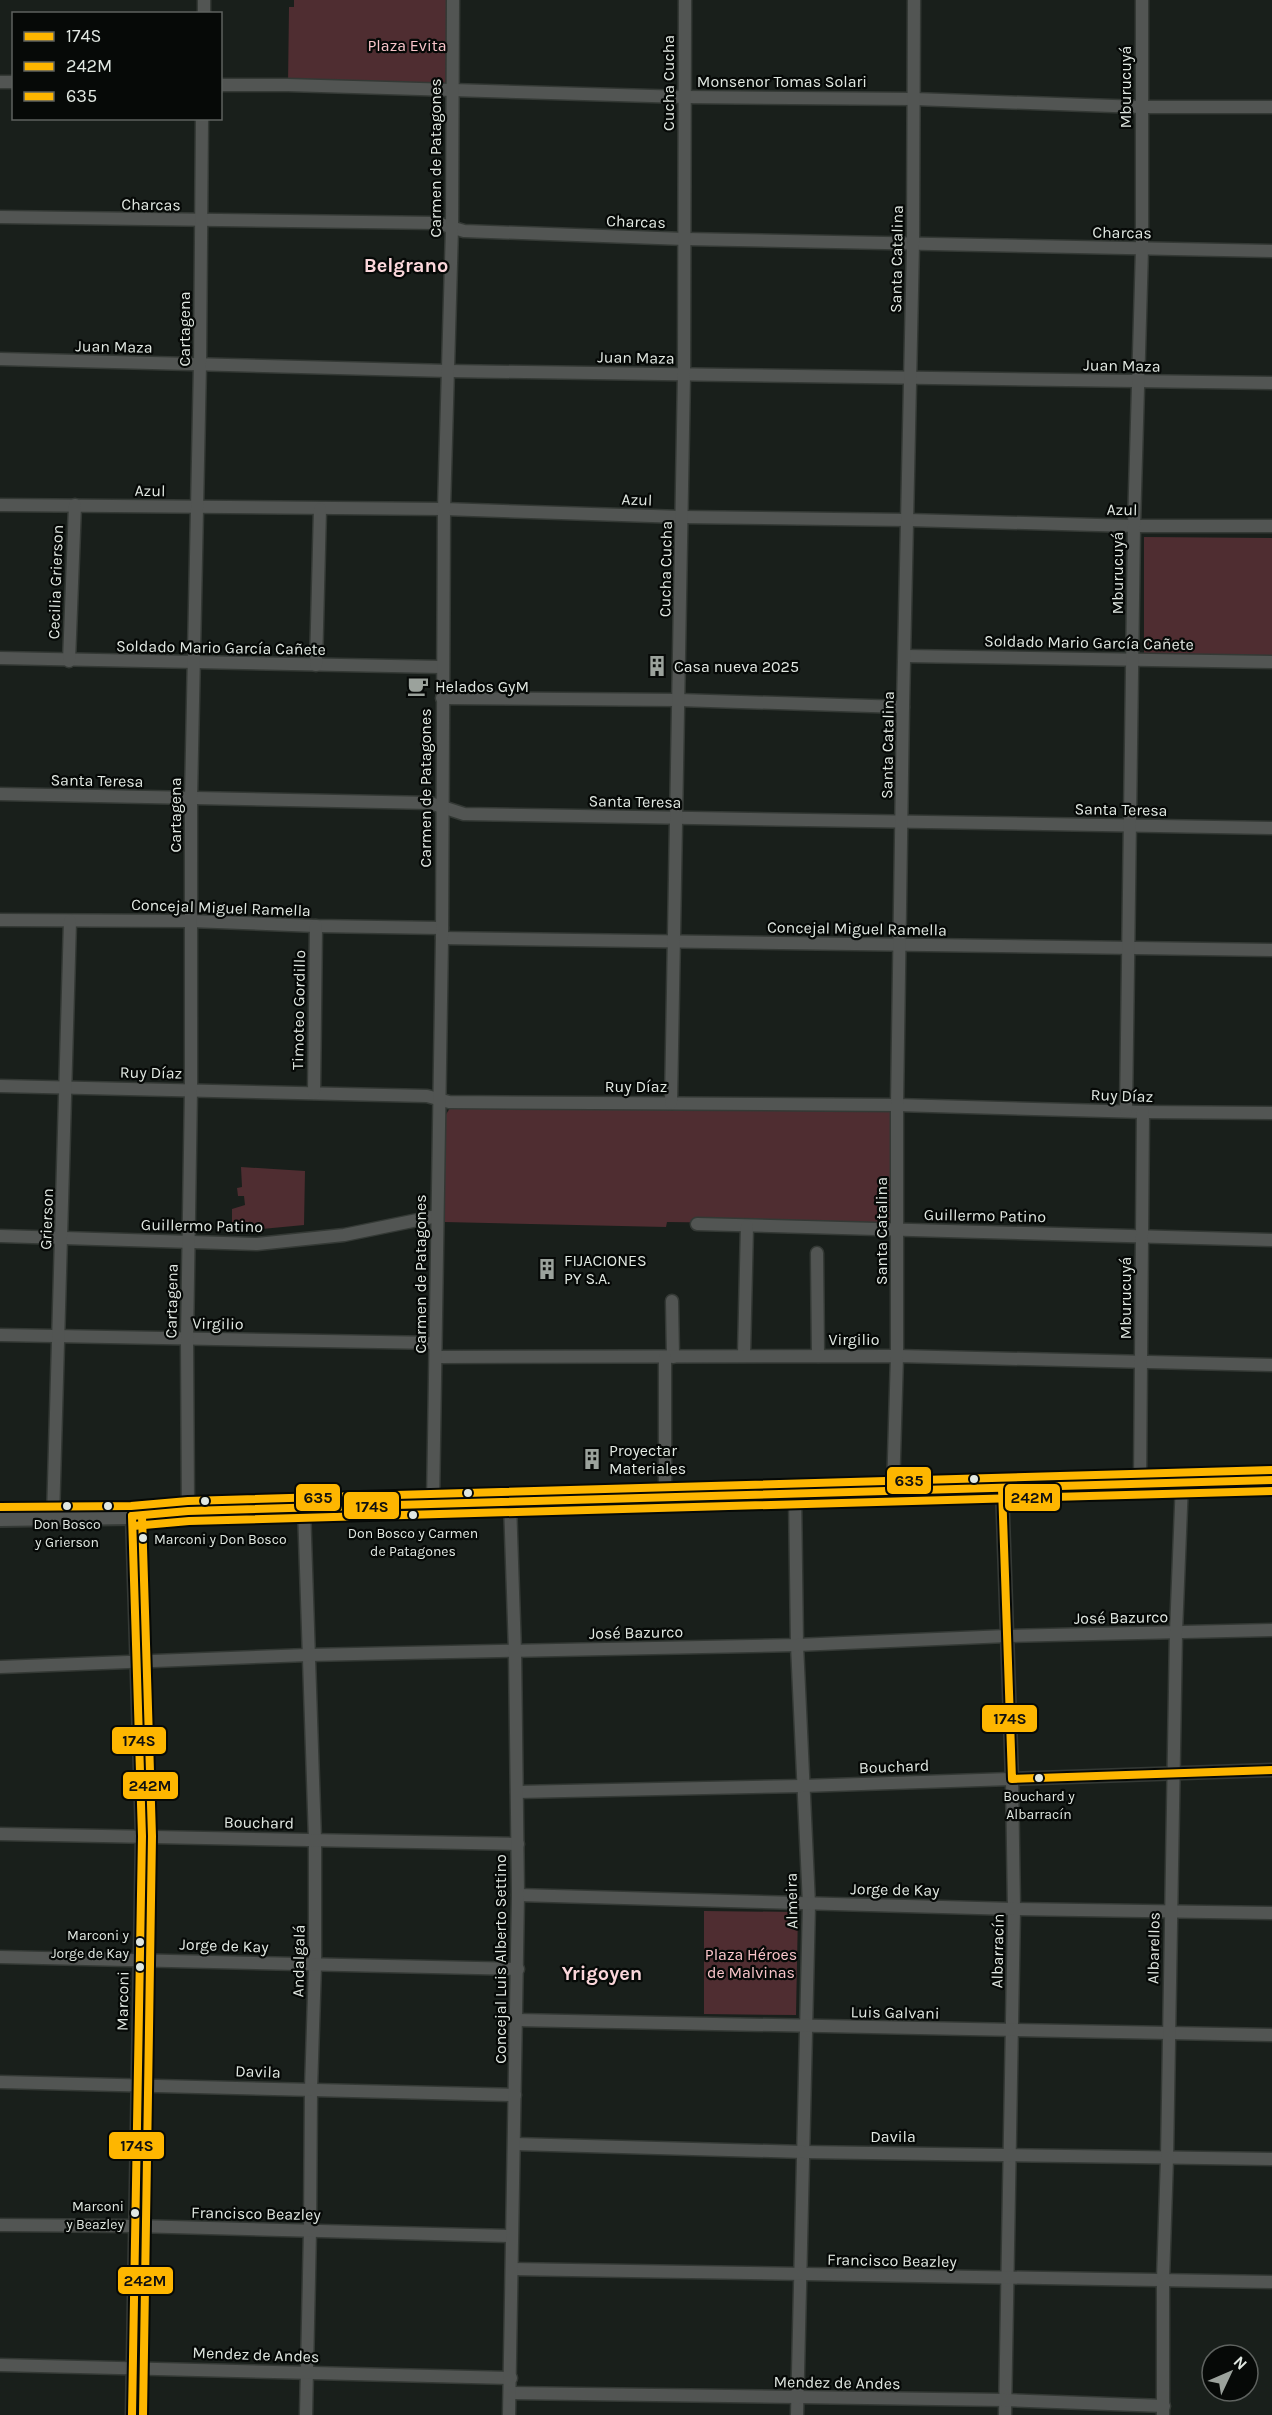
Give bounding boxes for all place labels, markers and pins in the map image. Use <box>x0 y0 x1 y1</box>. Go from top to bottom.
building icon: Casa nueva 2025 <box>645 654 669 678</box>
place label: Casa nueva 2025 <box>674 657 799 676</box>
cafe icon: Helados GyM <box>406 674 430 698</box>
place label: Helados GyM <box>435 677 529 696</box>
place label: FIJACIONES PY S.A. <box>564 1251 647 1288</box>
building icon: FIJACIONES PY S.A. <box>535 1257 559 1281</box>
place label: Proyectar Materiales <box>609 1441 686 1478</box>
building icon: Proyectar Materiales <box>580 1447 604 1471</box>
unlabelled marker <box>968 1473 980 1485</box>
unlabelled marker <box>462 1487 474 1499</box>
unlabelled marker <box>199 1495 211 1507</box>
marker: Don Bosco y Grierson <box>61 1500 73 1512</box>
unlabelled marker <box>102 1500 114 1512</box>
marker: Don Bosco y Carmen de Patagones <box>407 1509 419 1521</box>
place label: Don Bosco y Grierson <box>33 1516 101 1551</box>
place label: Don Bosco y Carmen de Patagones <box>348 1525 478 1560</box>
place label: Marconi y Don Bosco <box>154 1531 287 1548</box>
marker: Marconi y Don Bosco <box>137 1532 149 1544</box>
marker: Bouchard y Albarracín <box>1033 1772 1045 1784</box>
place label: Bouchard y Albarracín <box>1003 1788 1075 1823</box>
place label: Marconi y Jorge de Kay <box>51 1927 129 1962</box>
marker: Marconi y Jorge de Kay <box>134 1936 146 1948</box>
unlabelled marker <box>134 1961 146 1973</box>
place label: Marconi y Beazley <box>65 2198 124 2233</box>
marker: Marconi y Beazley <box>129 2207 141 2219</box>

